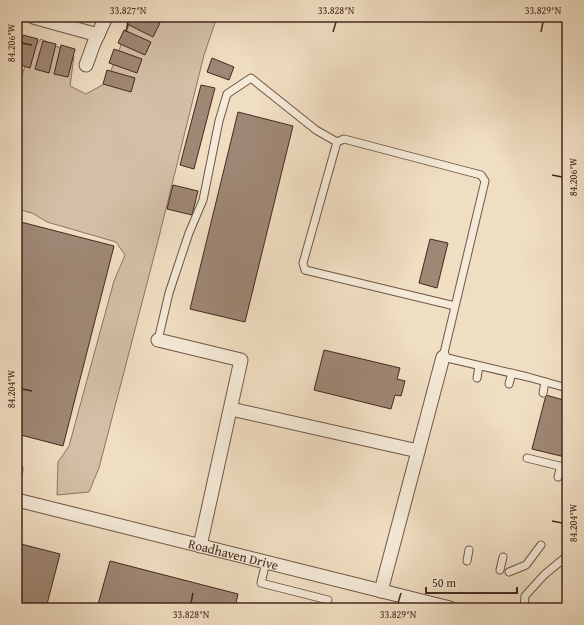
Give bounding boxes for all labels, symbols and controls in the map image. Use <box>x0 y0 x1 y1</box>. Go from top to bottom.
text: 33.827°N <box>110 3 147 18</box>
text: 33.828°N <box>318 3 355 18</box>
text: 33.829°N <box>525 3 562 18</box>
text: 84.206°W <box>4 23 19 62</box>
text: 84.206°W <box>566 157 581 196</box>
text: 84.204°W <box>4 369 19 408</box>
text: 84.204°W <box>566 503 581 542</box>
street label: Roadhaven Drive <box>186 534 280 575</box>
scale bar <box>426 569 517 595</box>
text: 50 m <box>432 574 456 591</box>
text: 33.828°N <box>173 607 210 622</box>
text: 33.829°N <box>380 607 417 622</box>

